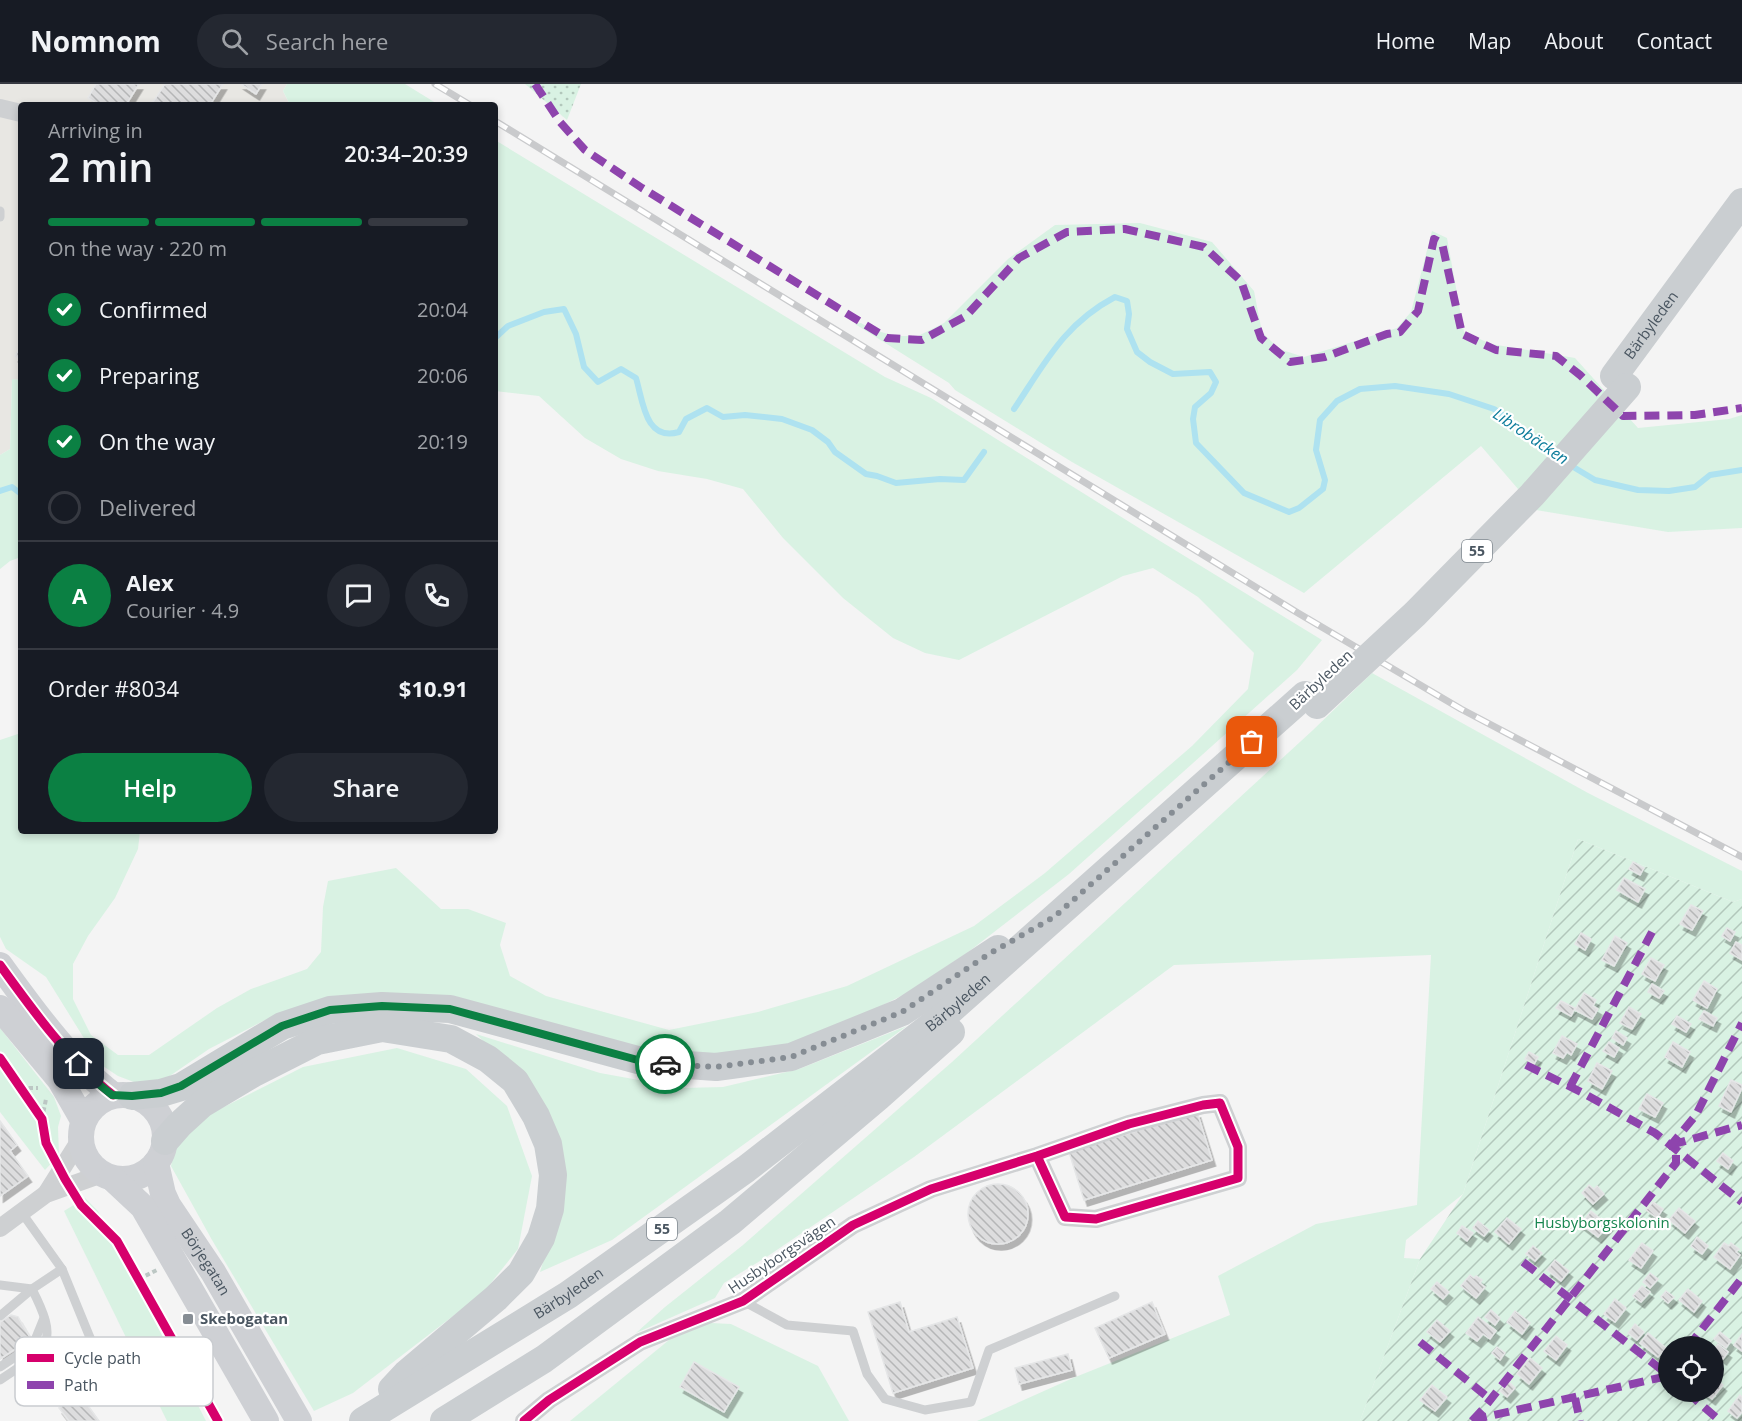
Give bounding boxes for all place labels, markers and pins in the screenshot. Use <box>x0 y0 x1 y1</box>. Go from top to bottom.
pin <box>1226 716 1277 767</box>
pin <box>53 1038 104 1089</box>
place label: Skebogatan <box>200 1308 288 1328</box>
marker: Skebogatan <box>181 1312 195 1326</box>

